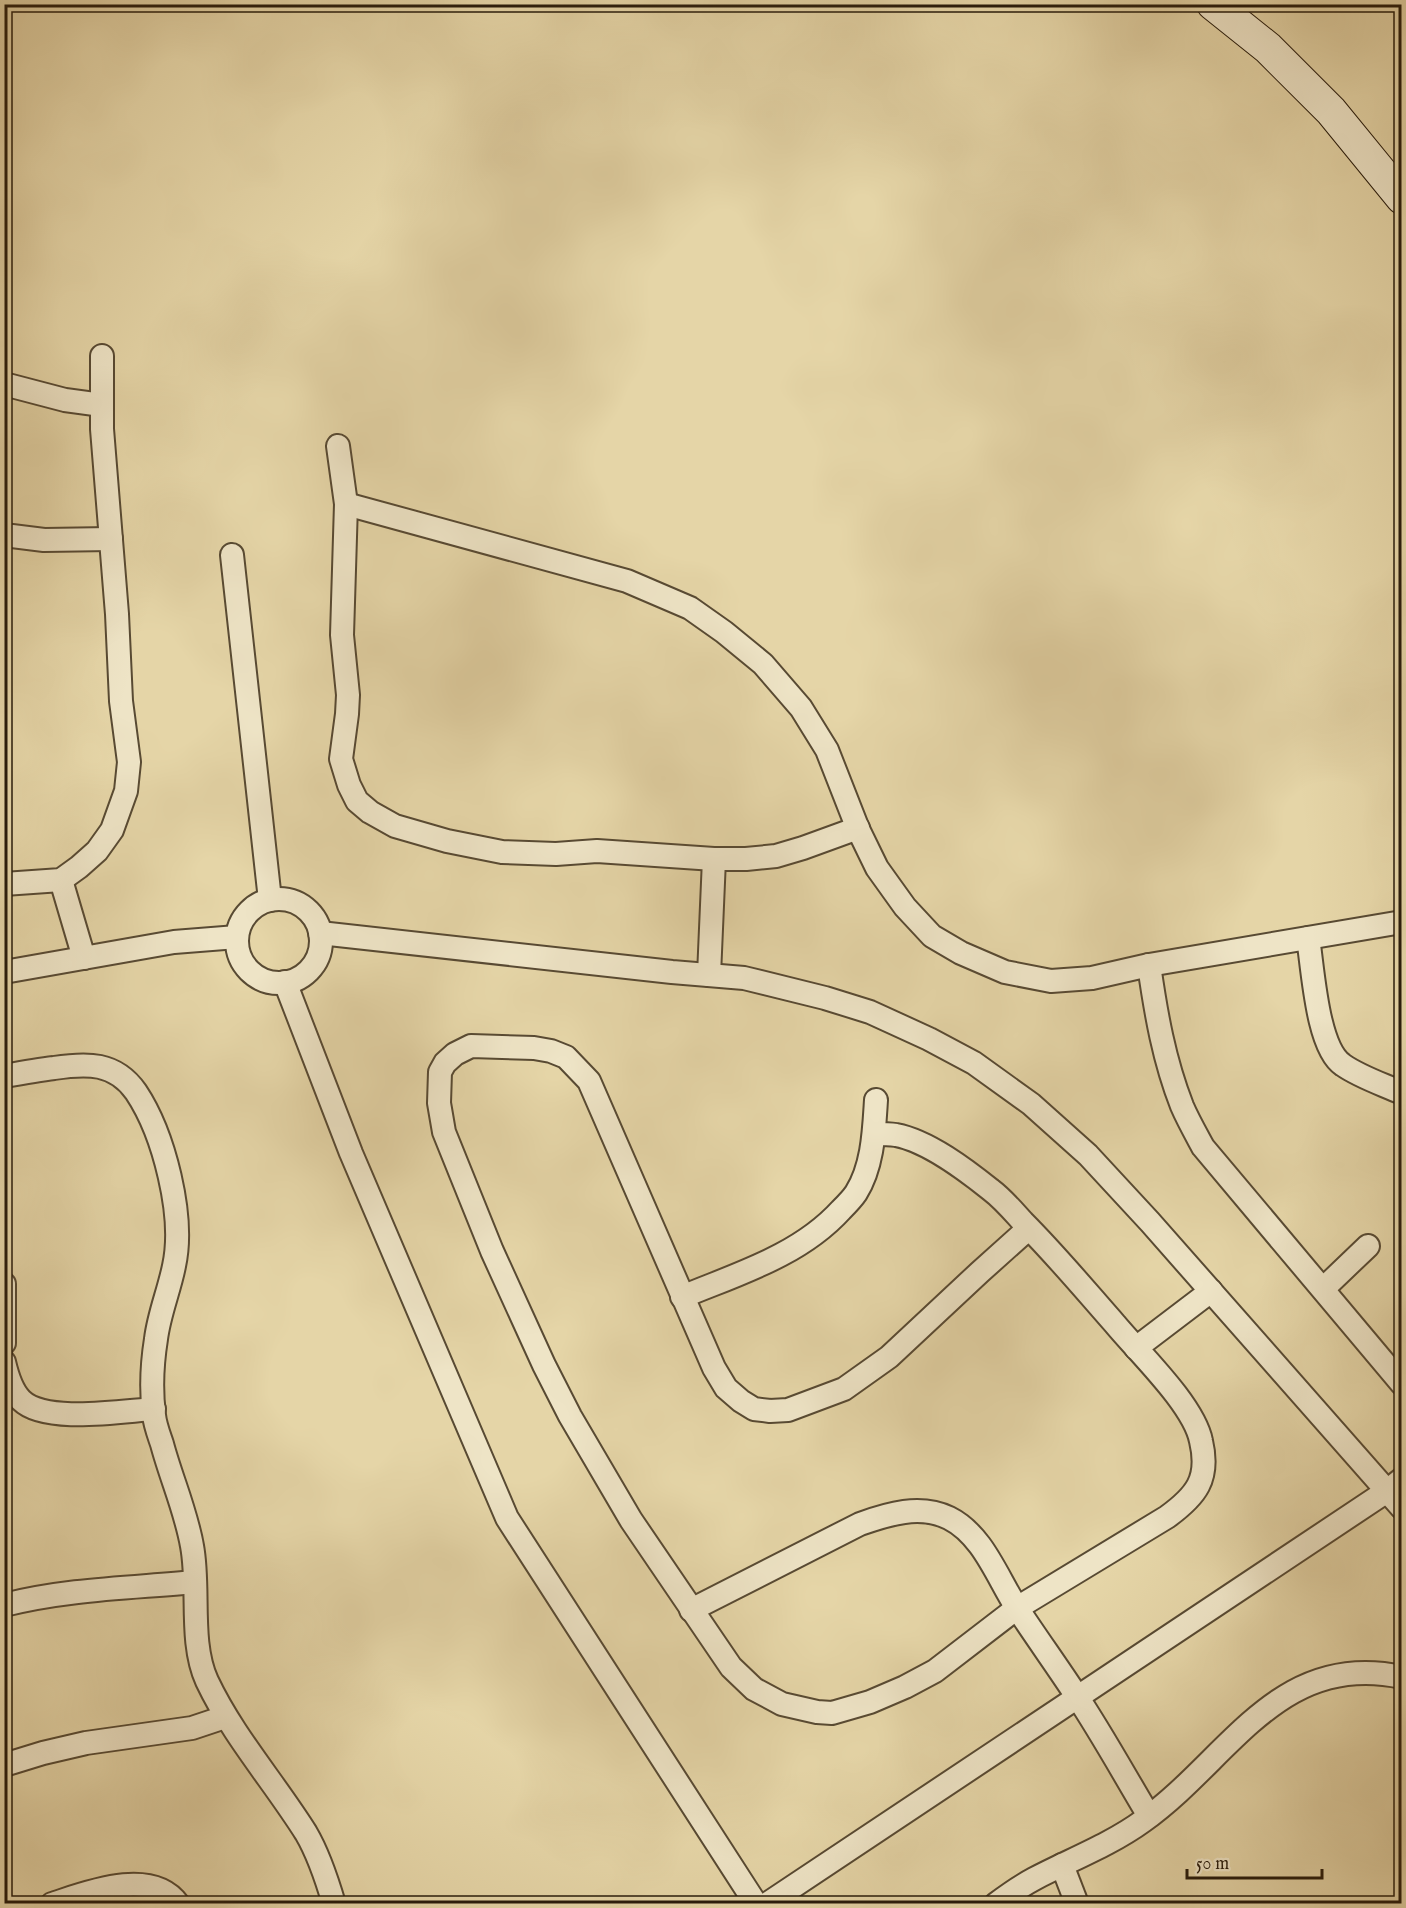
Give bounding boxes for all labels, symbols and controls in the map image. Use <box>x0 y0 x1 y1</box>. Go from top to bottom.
scale bar <box>1187 1842 1322 1880</box>
text: 50 m <box>1196 1853 1229 1876</box>

